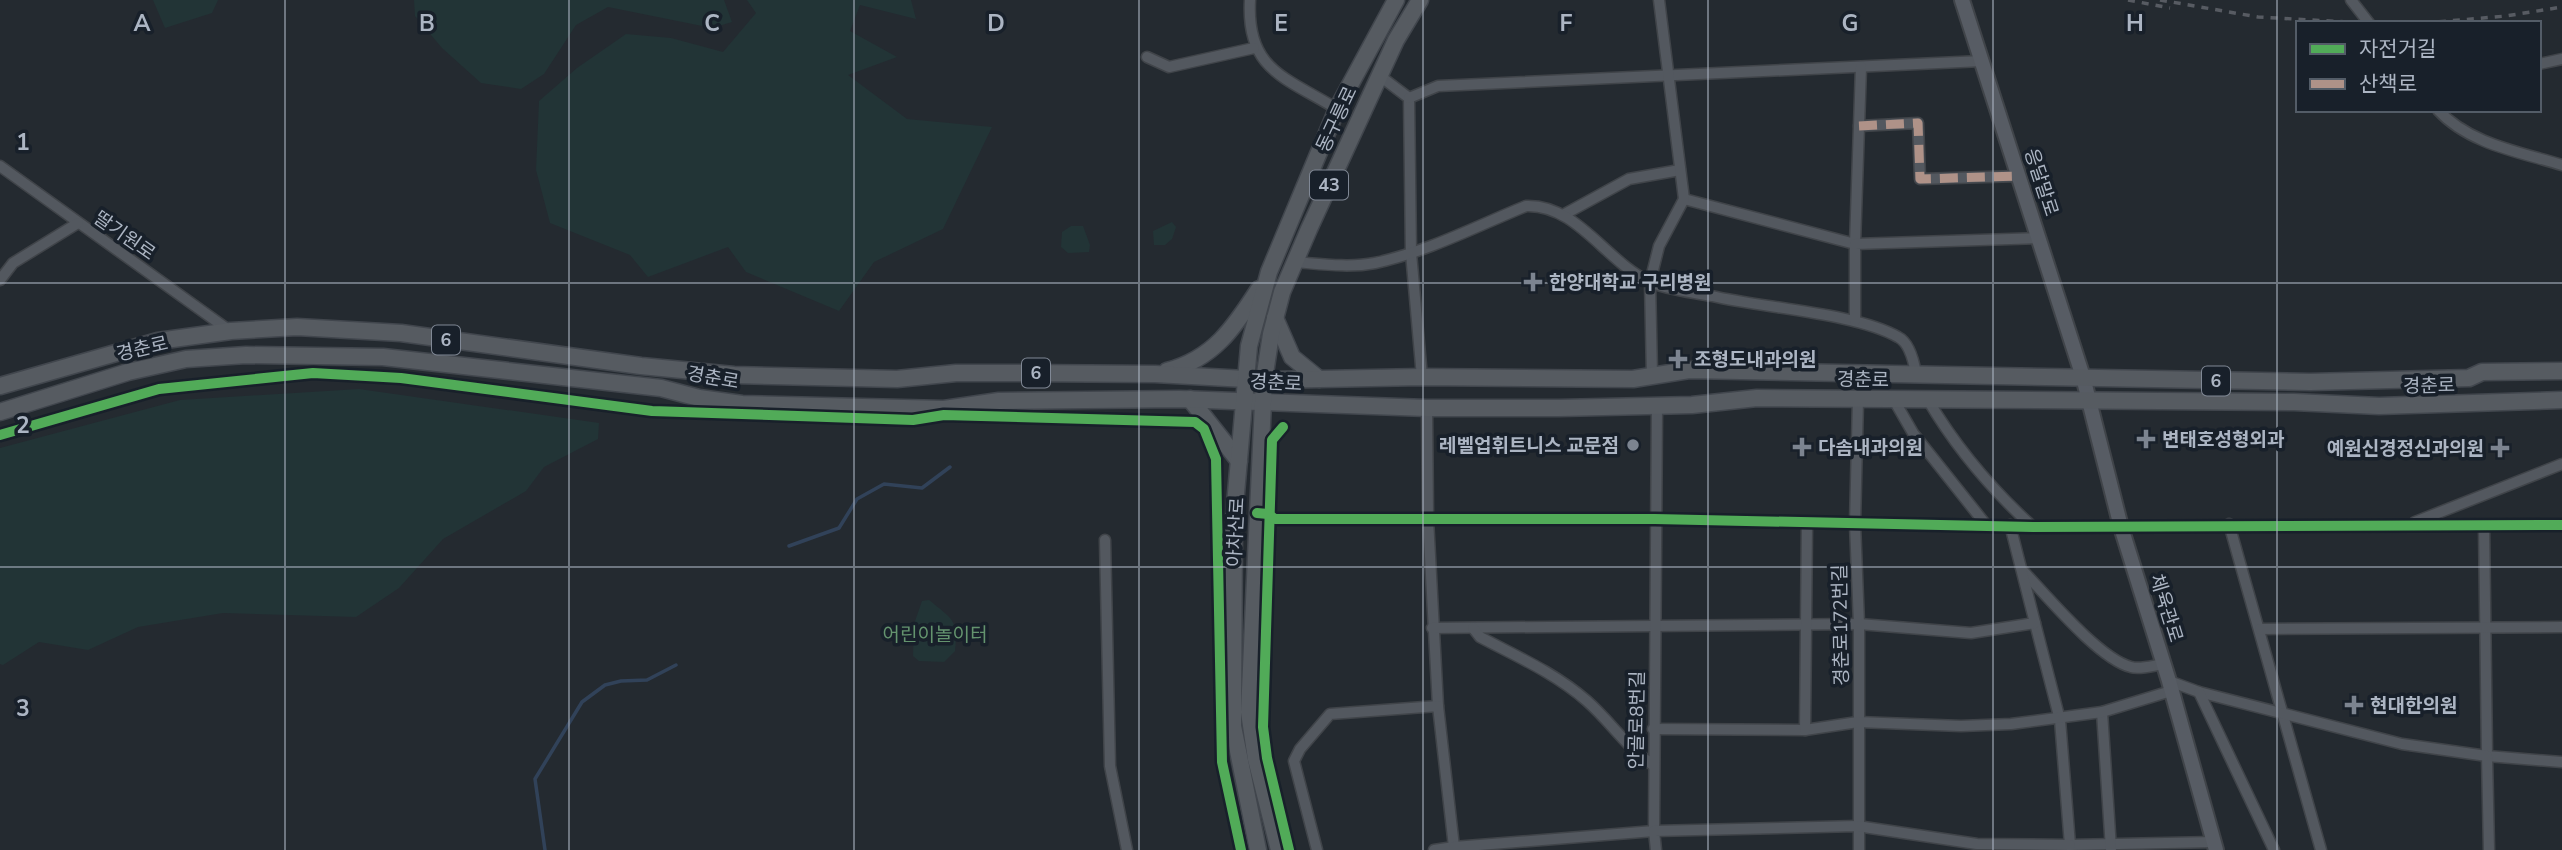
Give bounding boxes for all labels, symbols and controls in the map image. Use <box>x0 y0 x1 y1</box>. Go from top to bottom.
text: A <box>133 8 151 39</box>
text: B <box>419 8 435 39</box>
text: C <box>704 8 720 39</box>
text: D <box>987 8 1005 39</box>
text: E <box>1274 8 1288 39</box>
text: F <box>1560 8 1573 39</box>
text: G <box>1842 8 1858 39</box>
text: H <box>2126 8 2144 39</box>
legend <box>2296 21 2541 112</box>
text: 자전거길 <box>2359 35 2436 63</box>
text: 산책로 <box>2359 70 2417 98</box>
street label: 동구릉로 <box>1310 82 1363 157</box>
text: 1 <box>16 127 30 158</box>
street label: 응달말로 <box>2018 145 2064 220</box>
road number: 43 <box>1310 170 1348 200</box>
street label: 딸기원로 <box>88 205 161 267</box>
place label: 한양대학교 구리병원 <box>1549 270 1711 296</box>
marker: 한양대학교 구리병원 <box>1523 272 1543 292</box>
road number: 6 <box>432 326 460 354</box>
street label: 경춘로 <box>114 330 171 368</box>
place label: 조형도내과의원 <box>1694 347 1816 373</box>
marker: 조형도내과의원 <box>1668 349 1688 369</box>
road number: 6 <box>1022 358 1050 388</box>
street label: 경춘로 <box>685 361 741 395</box>
road number: 6 <box>2202 366 2230 396</box>
street label: 경춘로 <box>1837 367 1889 393</box>
street label: 경춘로 <box>1249 369 1303 397</box>
street label: 경춘로 <box>2403 373 2455 399</box>
text: 2 <box>16 410 30 441</box>
place label: 변태호성형외과 <box>2162 427 2285 453</box>
marker: 변태호성형외과 <box>2136 429 2156 449</box>
place label: 레벨업휘트니스 교문점 <box>1439 433 1619 459</box>
place label: 다솜내과의원 <box>1818 435 1923 461</box>
place label: 예원신경정신과의원 <box>2327 436 2484 462</box>
marker: 레벨업휘트니스 교문점 <box>1625 437 1641 453</box>
marker: 다솜내과의원 <box>1792 437 1812 457</box>
marker: 예원신경정신과의원 <box>2490 438 2510 458</box>
street label: 아차산로 <box>1221 496 1251 568</box>
street label: 경춘로172번길 <box>1827 564 1855 686</box>
street label: 체육관로 <box>2143 571 2189 646</box>
park label: 어린이놀이터 <box>883 622 987 648</box>
street label: 안골로8번길 <box>1623 670 1651 770</box>
text: 3 <box>16 693 30 724</box>
place label: 현대한의원 <box>2370 693 2457 719</box>
marker: 현대한의원 <box>2344 695 2364 715</box>

